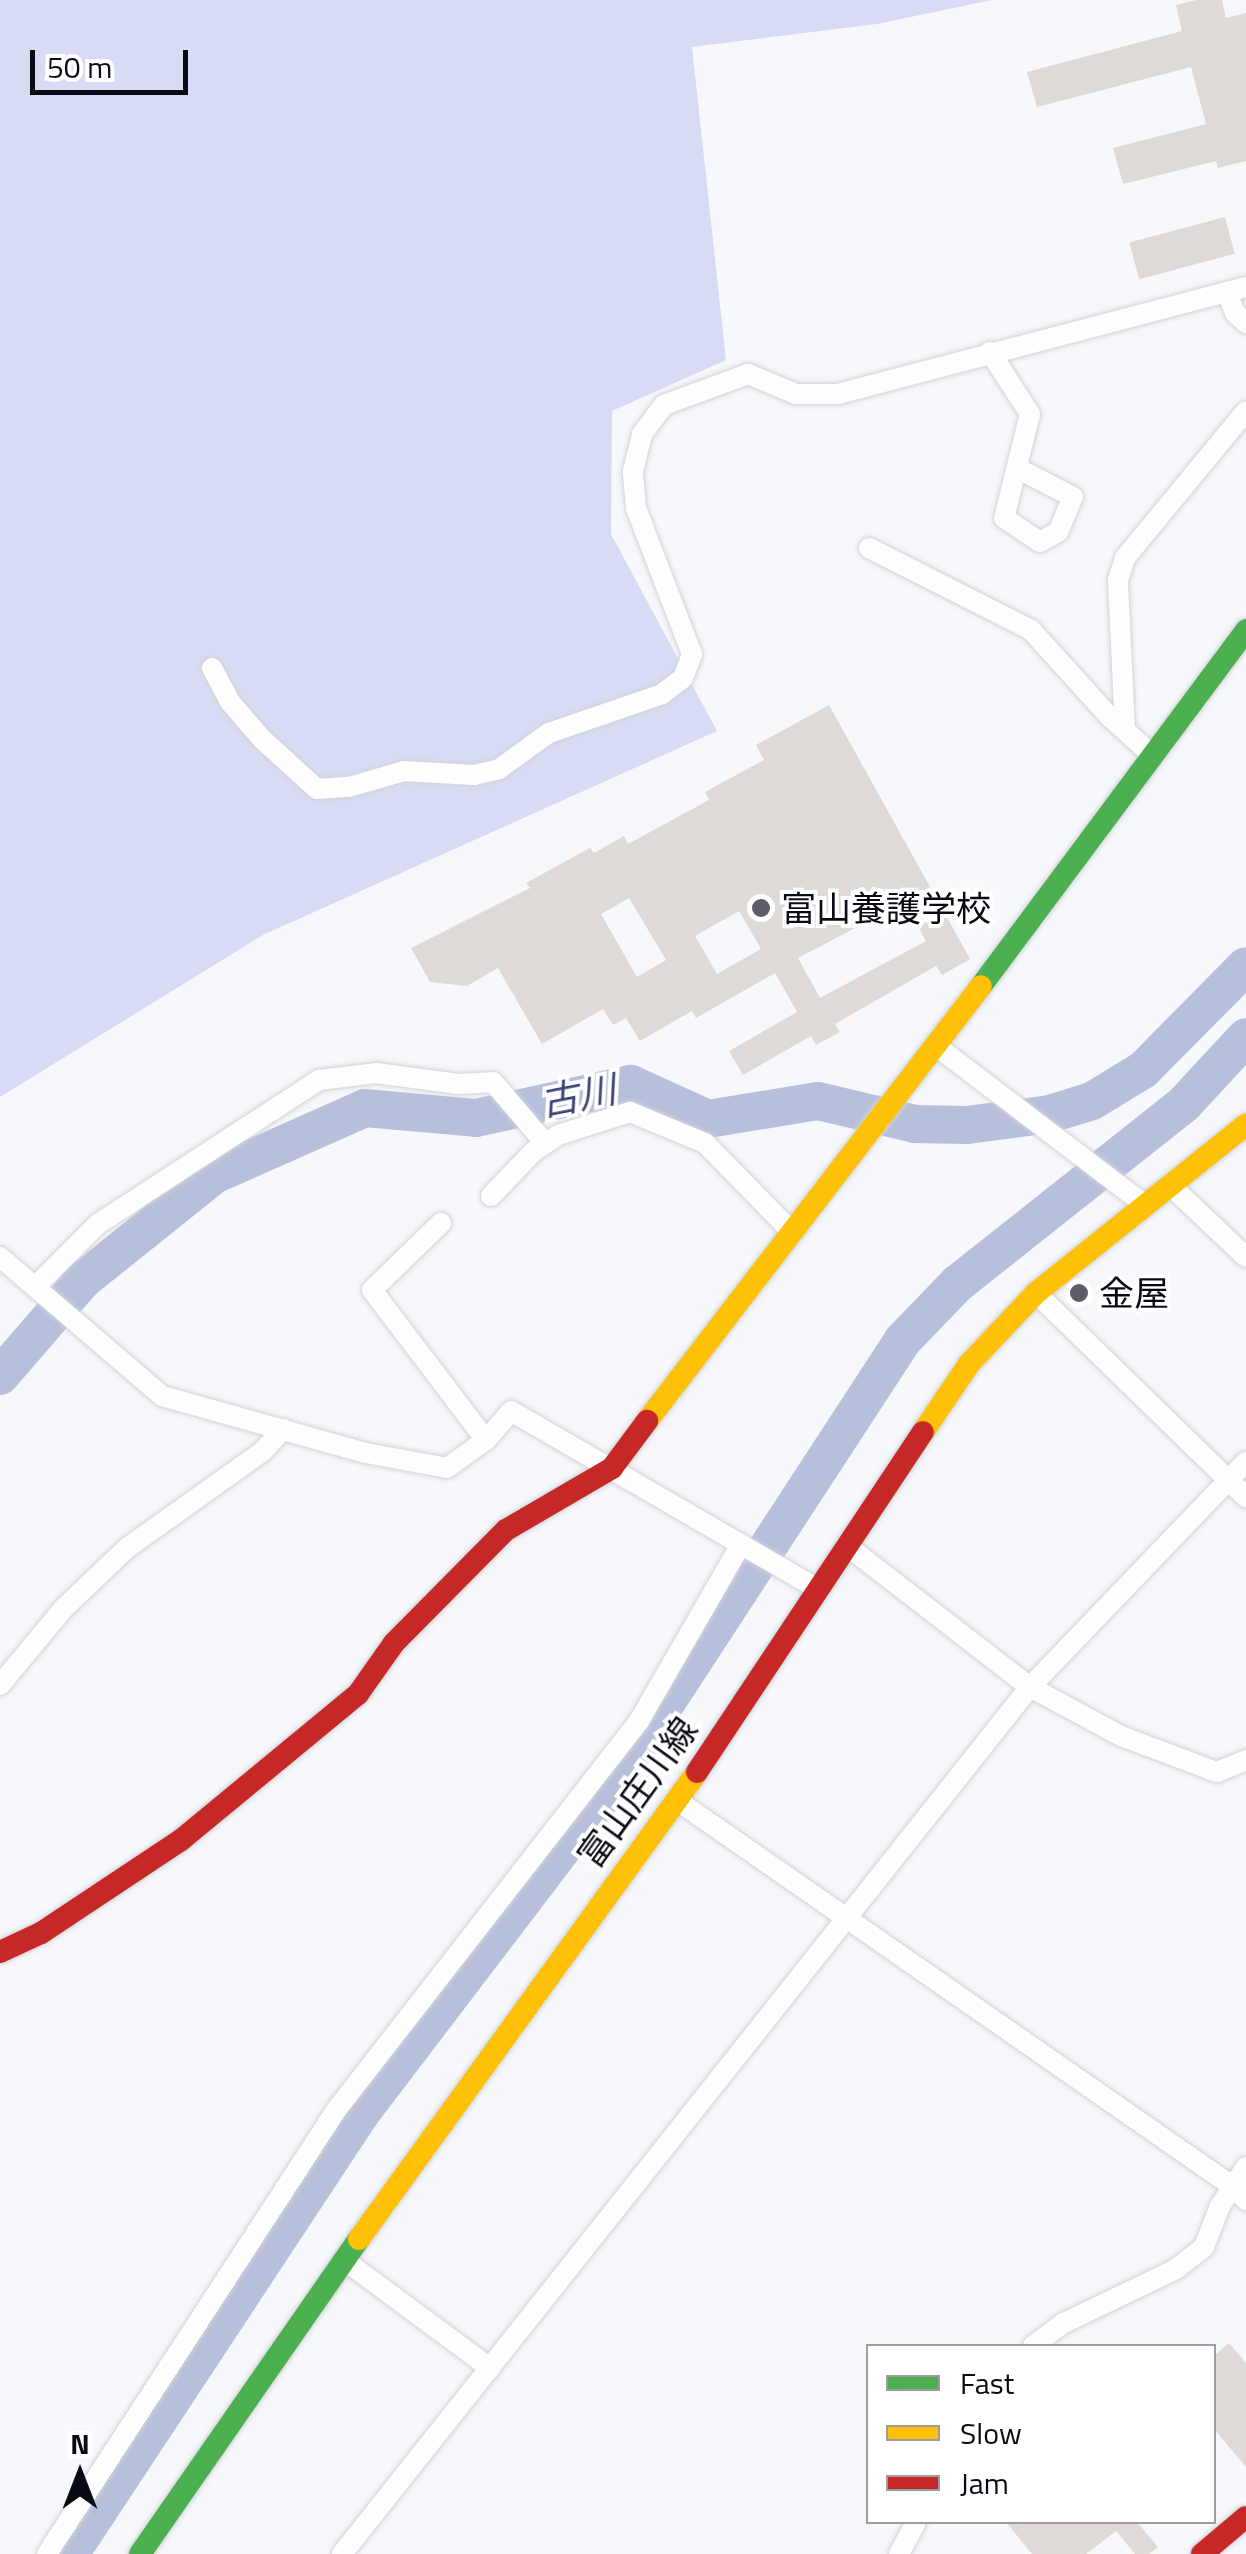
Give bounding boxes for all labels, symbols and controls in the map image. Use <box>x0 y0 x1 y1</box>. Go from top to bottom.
scale bar <box>35 30 192 92</box>
text: 50 m <box>47 44 112 90</box>
place label: 富山養護学校 <box>781 887 991 929</box>
marker: 富山養護学校 <box>750 897 772 919</box>
water label: 古川 <box>536 1066 620 1126</box>
place label: 金屋 <box>1099 1272 1169 1314</box>
marker: 金屋 <box>1068 1282 1090 1304</box>
street label: 富山庄川線 <box>569 1709 705 1875</box>
legend <box>866 2344 1216 2524</box>
text: Fast <box>960 2360 1014 2406</box>
text: Slow <box>960 2410 1022 2456</box>
text: N <box>70 2422 90 2465</box>
north arrow <box>30 2424 130 2524</box>
text: Jam <box>960 2460 1009 2506</box>

